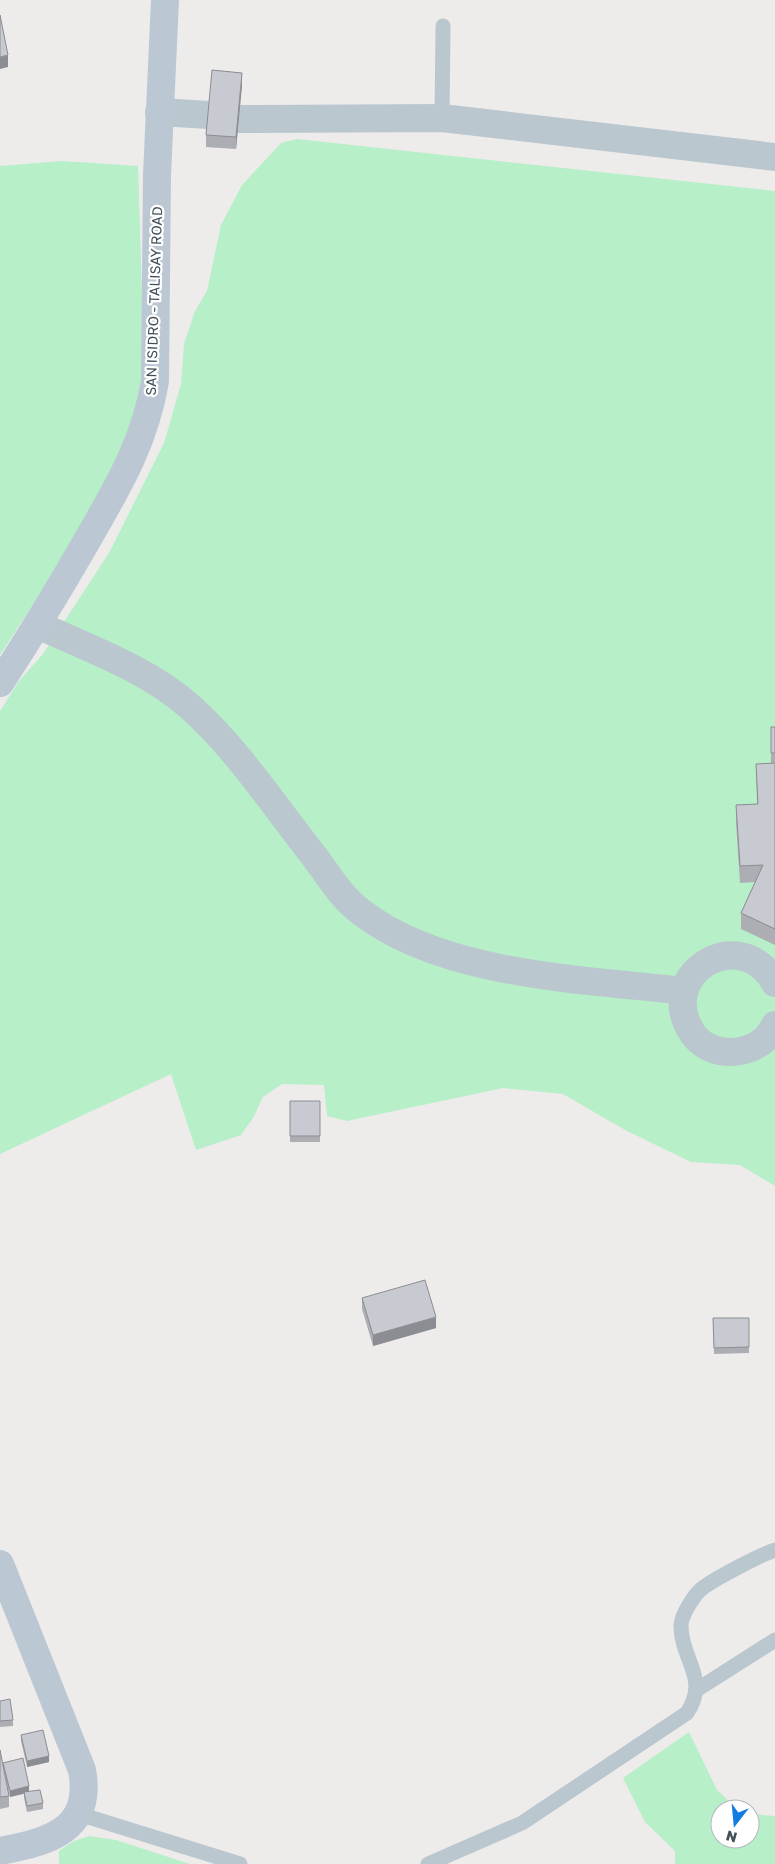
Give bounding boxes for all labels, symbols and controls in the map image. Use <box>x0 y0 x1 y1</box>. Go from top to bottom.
street label: SAN ISIDRO - TALISAY ROAD <box>142 206 165 396</box>
north arrow <box>710 1799 760 1849</box>
text: N <box>724 1827 739 1847</box>

